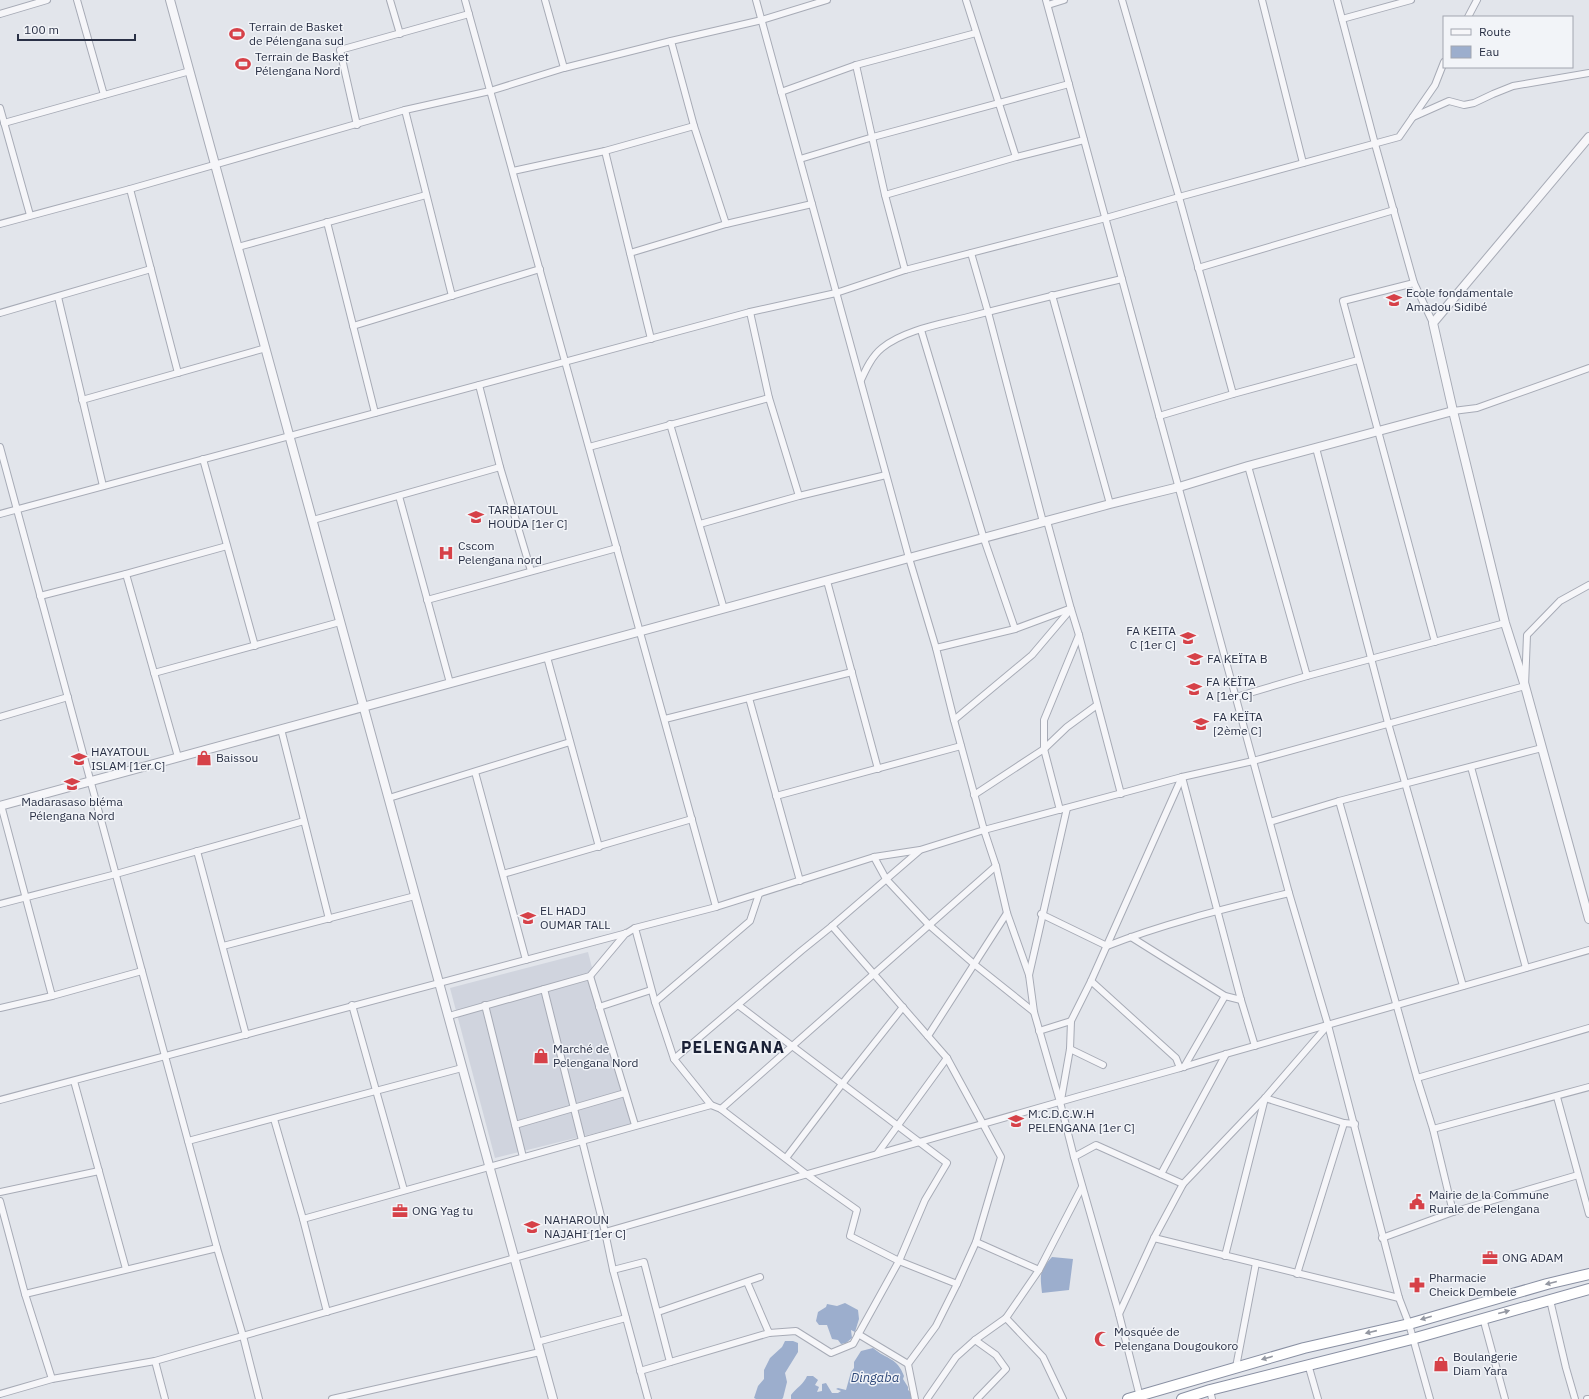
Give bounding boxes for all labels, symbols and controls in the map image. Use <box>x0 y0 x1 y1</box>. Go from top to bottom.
scale bar <box>18 16 135 42</box>
legend <box>1443 16 1573 68</box>
place label: Terrain de Basket de Pélengana sud <box>249 19 344 48</box>
text: 100 m <box>24 22 59 37</box>
text: Route <box>1479 24 1511 39</box>
sports icon: Terrain de Basket de Pélengana sud <box>228 25 246 43</box>
text: Eau <box>1479 44 1499 59</box>
place label: Terrain de Basket Pélengana Nord <box>255 49 349 78</box>
sports icon: Terrain de Basket Pélengana Nord <box>234 55 252 73</box>
place label: Ecole fondamentale Amadou Sidibé <box>1406 285 1514 314</box>
school or university icon: Ecole fondamentale Amadou Sidibé <box>1385 291 1403 309</box>
place label: TARBIATOUL HOUDA [1er C] <box>488 502 568 531</box>
school or university icon: TARBIATOUL HOUDA [1er C] <box>467 508 485 526</box>
place label: Cscom Pelengana nord <box>458 538 542 567</box>
hospital icon: Cscom Pelengana nord <box>437 544 455 562</box>
place label: FA KEITA C [1er C] <box>1126 623 1176 652</box>
school or university icon: FA KEITA C [1er C] <box>1179 629 1197 647</box>
school or university icon: FA KEÏTA B <box>1186 650 1204 668</box>
place label: FA KEÏTA B <box>1207 651 1268 666</box>
place label: FA KEÏTA A [1er C] <box>1206 674 1256 703</box>
school or university icon: FA KEÏTA A [1er C] <box>1185 680 1203 698</box>
place label: FA KEÏTA [2ème C] <box>1213 709 1263 738</box>
school or university icon: FA KEÏTA [2ème C] <box>1192 715 1210 733</box>
place label: HAYATOUL ISLAM [1er C] <box>91 744 165 773</box>
shop icon: Baissou <box>195 749 213 767</box>
school or university icon: HAYATOUL ISLAM [1er C] <box>70 750 88 768</box>
place label: Baissou <box>216 750 258 765</box>
school or university icon: Madarasaso bléma Pélengana Nord <box>63 775 81 793</box>
place label: Madarasaso bléma Pélengana Nord <box>21 794 123 823</box>
place label: EL HADJ OUMAR TALL <box>540 903 610 932</box>
school or university icon: EL HADJ OUMAR TALL <box>519 909 537 927</box>
district label: PELENGANA <box>681 1037 785 1057</box>
place label: Marché de Pelengana Nord <box>553 1041 639 1070</box>
shop icon: Marché de Pelengana Nord <box>532 1047 550 1065</box>
place label: M.C.D.C.W.H PELENGANA [1er C] <box>1028 1106 1135 1135</box>
school or university icon: M.C.D.C.W.H PELENGANA [1er C] <box>1007 1112 1025 1130</box>
place label: Mairie de la Commune Rurale de Pelengana <box>1429 1187 1550 1216</box>
public building icon: Mairie de la Commune Rurale de Pelengana <box>1408 1193 1426 1211</box>
office icon: ONG Yag tu <box>391 1202 409 1220</box>
place label: ONG Yag tu <box>412 1203 473 1218</box>
place label: NAHAROUN NAJAHI [1er C] <box>544 1212 626 1241</box>
school or university icon: NAHAROUN NAJAHI [1er C] <box>523 1218 541 1236</box>
office icon: ONG ADAM <box>1481 1249 1499 1267</box>
place label: ONG ADAM <box>1502 1250 1563 1265</box>
place label: Pharmacie Cheick Dembele <box>1429 1270 1517 1299</box>
pharmacy icon: Pharmacie Cheick Dembele <box>1408 1276 1426 1294</box>
one-way arrow <box>1545 1280 1557 1286</box>
one-way arrow <box>1498 1309 1510 1315</box>
one-way arrow <box>1420 1316 1432 1322</box>
place label: Mosquée de Pelengana Dougoukoro <box>1114 1324 1239 1353</box>
mosque icon: Mosquée de Pelengana Dougoukoro <box>1093 1330 1111 1348</box>
one-way arrow <box>1365 1330 1377 1336</box>
place label: Boulangerie Diam Yara <box>1453 1349 1518 1378</box>
one-way arrow <box>1260 1355 1272 1361</box>
shop icon: Boulangerie Diam Yara <box>1432 1355 1450 1373</box>
water label: Dingaba <box>851 1369 899 1386</box>

